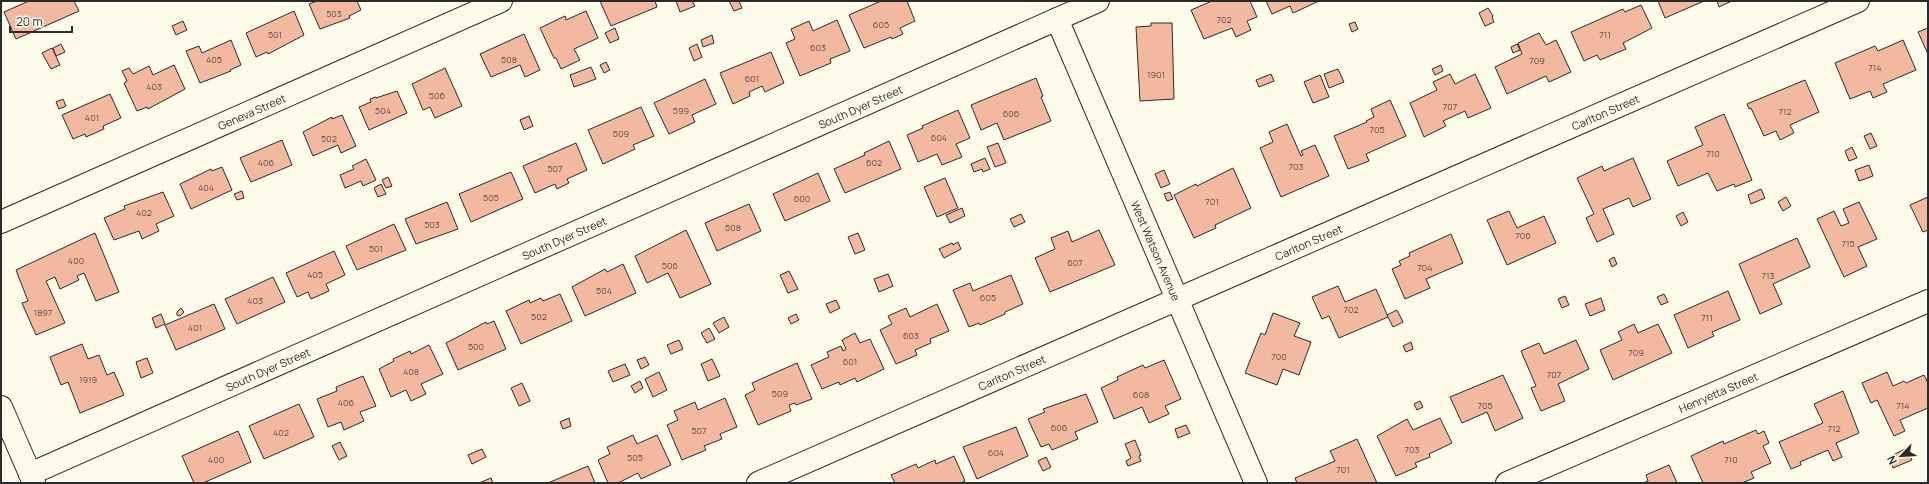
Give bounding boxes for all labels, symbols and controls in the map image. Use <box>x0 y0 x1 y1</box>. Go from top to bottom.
house number: 503 <box>326 7 342 20</box>
scale bar <box>10 8 72 34</box>
text: 20 m <box>16 13 43 30</box>
house number: 702 <box>1216 13 1232 26</box>
house number: 605 <box>873 18 889 31</box>
house number: 501 <box>268 28 282 41</box>
house number: 711 <box>1599 28 1611 41</box>
house number: 603 <box>810 41 826 54</box>
house number: 405 <box>206 53 222 66</box>
house number: 508 <box>501 53 517 66</box>
house number: 709 <box>1529 54 1545 67</box>
house number: 714 <box>1868 61 1882 74</box>
house number: 1901 <box>1147 68 1165 81</box>
house number: 601 <box>745 72 759 85</box>
house number: 403 <box>146 80 162 93</box>
street label: South Dyer Street <box>816 81 905 132</box>
house number: 506 <box>429 89 446 102</box>
street label: Geneva Street <box>215 90 288 133</box>
street label: Carlton Street <box>1569 90 1641 133</box>
house number: 707 <box>1443 100 1458 113</box>
house number: 504 <box>375 104 391 117</box>
house number: 599 <box>673 104 689 117</box>
house number: 712 <box>1778 105 1792 118</box>
house number: 606 <box>1003 107 1020 120</box>
house number: 401 <box>85 111 99 124</box>
house number: 705 <box>1369 123 1385 136</box>
house number: 509 <box>613 127 629 140</box>
house number: 604 <box>931 131 947 144</box>
house number: 502 <box>321 132 337 145</box>
house number: 710 <box>1706 147 1720 160</box>
house number: 406 <box>258 156 275 169</box>
house number: 602 <box>866 156 882 169</box>
house number: 703 <box>1289 160 1304 173</box>
house number: 507 <box>547 162 563 175</box>
house number: 404 <box>198 181 214 194</box>
house number: 505 <box>483 191 499 204</box>
house number: 600 <box>794 192 810 205</box>
house number: 701 <box>1205 195 1219 208</box>
street label: West Watson Avenue <box>1128 198 1185 303</box>
house number: 402 <box>136 206 152 219</box>
street label: South Dyer Street <box>519 212 609 263</box>
house number: 503 <box>424 218 440 231</box>
street label: Carlton Street <box>1272 220 1345 263</box>
house number: 508 <box>725 221 741 234</box>
house number: 706 <box>1515 229 1531 242</box>
house number: 715 <box>1841 237 1855 250</box>
house number: 501 <box>369 242 383 255</box>
house number: 400 <box>68 254 84 267</box>
house number: 607 <box>1067 256 1083 269</box>
house number: 506 <box>662 259 679 272</box>
house number: 704 <box>1417 261 1433 274</box>
house number: 405 <box>307 268 323 281</box>
house number: 713 <box>1761 269 1775 282</box>
house number: 504 <box>596 284 612 297</box>
house number: 605 <box>980 291 996 304</box>
house number: 403 <box>247 294 263 307</box>
house number: 702 <box>1343 303 1359 316</box>
house number: 1897 <box>34 306 53 319</box>
house number: 502 <box>531 310 547 323</box>
house number: 711 <box>1701 311 1713 324</box>
house number: 401 <box>188 321 202 334</box>
house number: 603 <box>903 329 919 342</box>
house number: 500 <box>468 340 484 353</box>
street label: South Dyer Street <box>223 343 312 394</box>
house number: 709 <box>1628 346 1644 359</box>
street label: Carlton Street <box>976 350 1048 393</box>
house number: 700 <box>1271 350 1287 363</box>
house number: 601 <box>843 355 857 368</box>
house number: 408 <box>403 365 419 378</box>
house number: 707 <box>1547 368 1562 381</box>
street label: Henryetta Street <box>1676 368 1760 416</box>
house number: 1919 <box>79 373 97 386</box>
house number: 509 <box>772 387 788 400</box>
house number: 608 <box>1133 388 1149 401</box>
house number: 406 <box>338 396 355 409</box>
house number: 705 <box>1477 399 1493 412</box>
house number: 714 <box>1896 399 1910 412</box>
house number: 606 <box>1051 421 1068 434</box>
house number: 712 <box>1827 422 1841 435</box>
house number: 507 <box>691 424 707 437</box>
house number: 402 <box>273 426 289 439</box>
north arrow <box>1881 436 1921 476</box>
house number: 703 <box>1405 443 1420 456</box>
house number: 604 <box>988 446 1004 459</box>
house number: 505 <box>627 451 643 464</box>
house number: 400 <box>208 453 224 466</box>
house number: 710 <box>1724 453 1738 466</box>
text: N <box>1883 454 1900 467</box>
house number: 701 <box>1336 463 1350 476</box>

